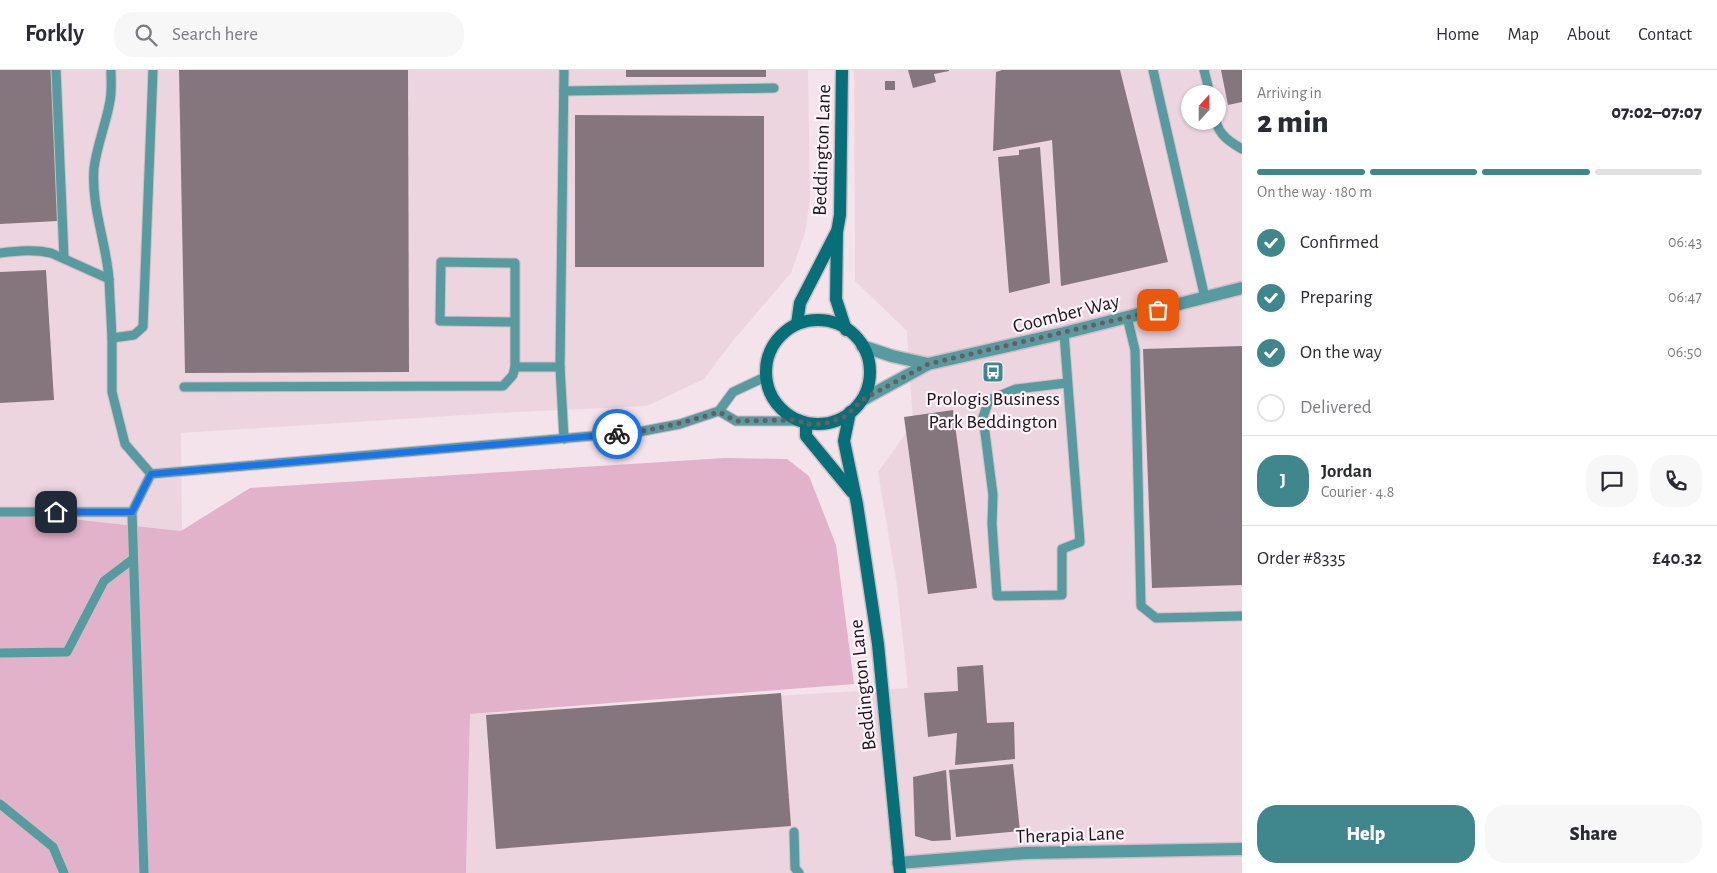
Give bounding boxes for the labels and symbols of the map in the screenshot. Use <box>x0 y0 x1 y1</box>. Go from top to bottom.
street label: Beddington Lane <box>810 84 834 216</box>
north arrow <box>1181 85 1226 130</box>
pin <box>1137 289 1179 331</box>
street label: Coomber Way <box>1011 291 1122 337</box>
bus stop icon: Prologis Business Park Beddington <box>981 360 1005 384</box>
place label: Prologis Business Park Beddington <box>926 389 1060 432</box>
courier <box>592 409 642 459</box>
pin <box>35 491 77 533</box>
street label: Beddington Lane <box>846 618 880 751</box>
street label: Therapia Lane <box>1015 823 1125 847</box>

